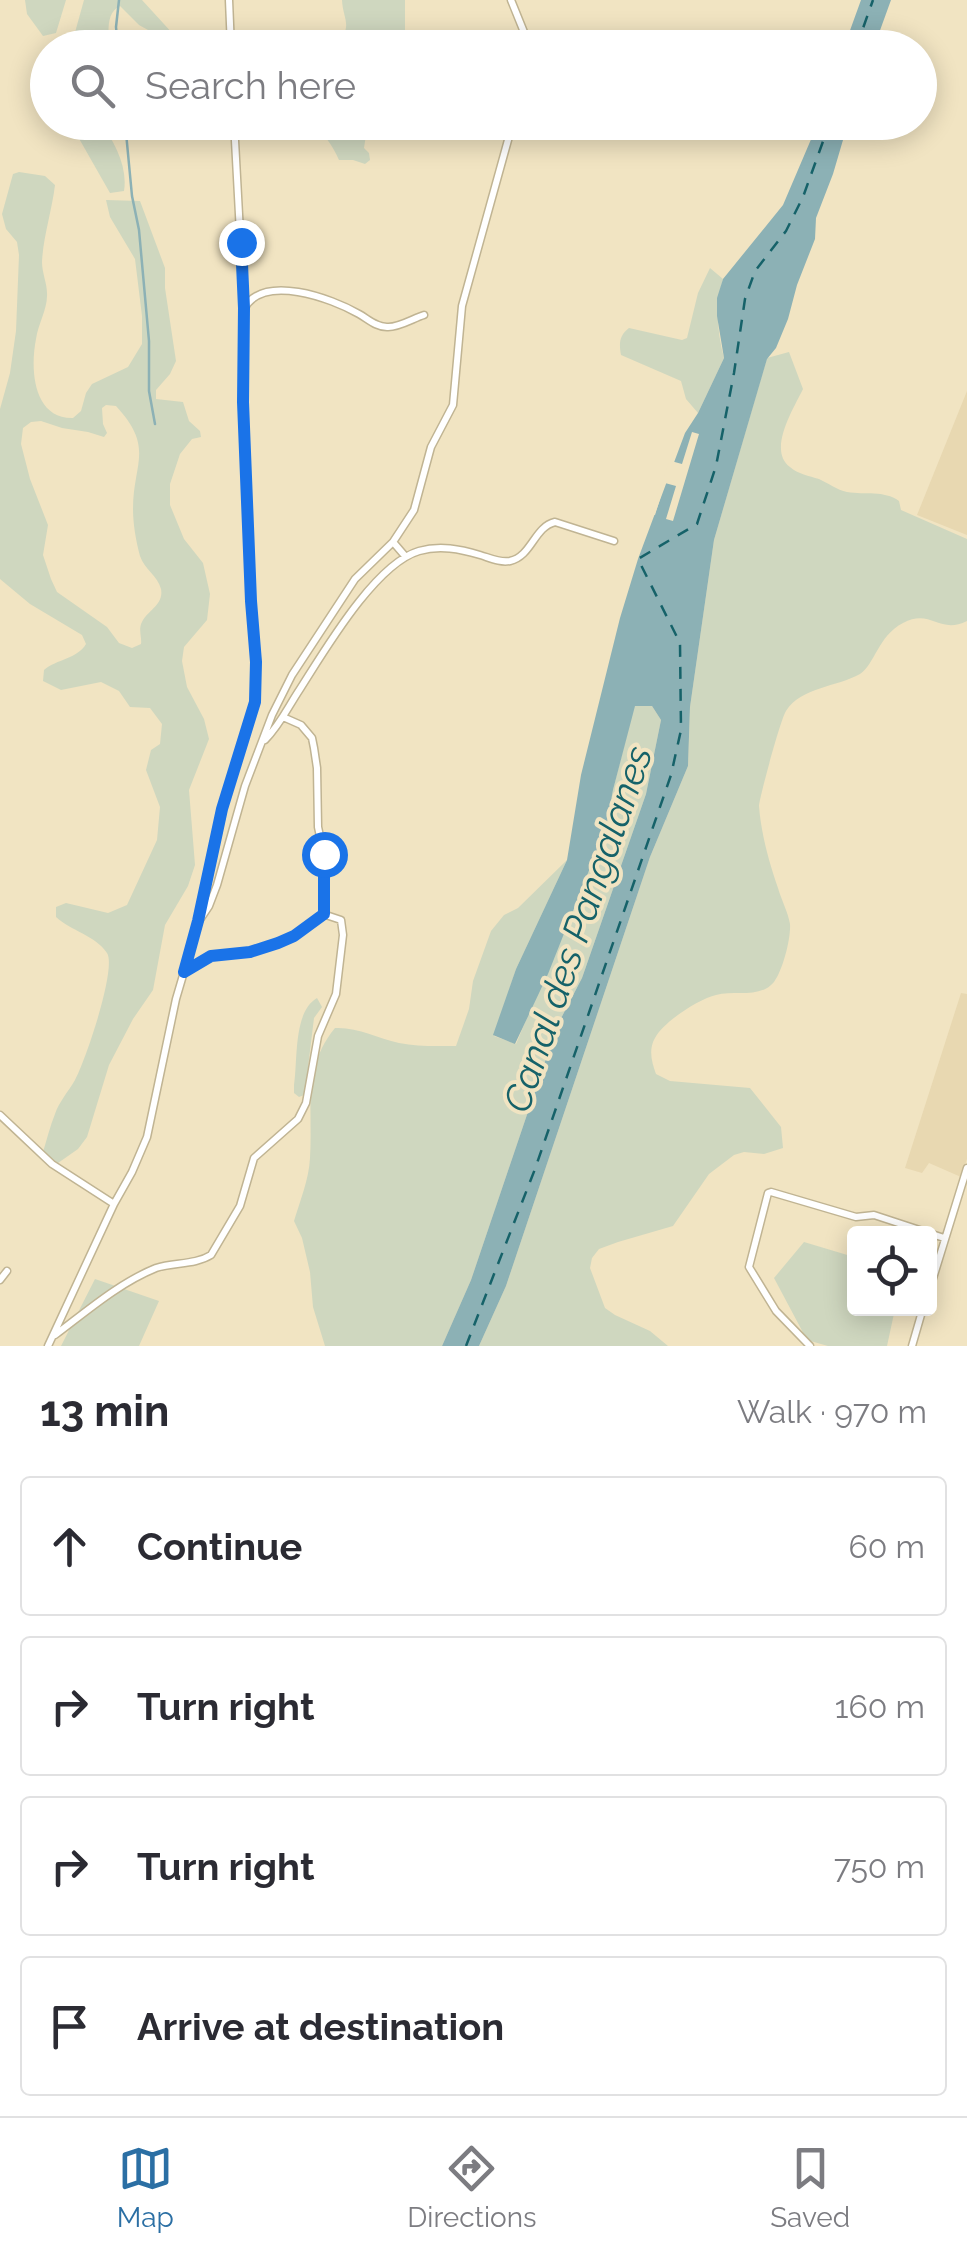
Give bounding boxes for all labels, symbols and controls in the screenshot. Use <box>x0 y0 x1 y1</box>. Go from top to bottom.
search box <box>30 30 937 140</box>
icon: search <box>65 58 120 113</box>
text: Search here <box>145 63 356 108</box>
route end <box>219 220 265 266</box>
water label: Canal des Pangalanes <box>494 740 661 1118</box>
route start <box>302 832 348 878</box>
map controls <box>847 1226 937 1316</box>
button: locate <box>847 1226 937 1316</box>
text: 13 min <box>40 1387 169 1436</box>
text: Walk · 970 m <box>737 1393 927 1430</box>
icon: ahead <box>42 1519 97 1574</box>
text: Continue <box>137 1524 302 1569</box>
text: 60 m <box>849 1528 925 1565</box>
icon: right <box>42 1679 97 1734</box>
text: Turn right <box>137 1684 314 1729</box>
text: 160 m <box>835 1688 925 1725</box>
icon: right <box>42 1839 97 1894</box>
text: Turn right <box>137 1844 314 1889</box>
text: 750 m <box>834 1848 925 1885</box>
icon: arrive <box>42 1999 97 2054</box>
text: Arrive at destination <box>137 2004 504 2049</box>
tab: Map <box>117 2141 174 2234</box>
tab: Directions <box>407 2141 537 2234</box>
tab: Saved <box>770 2141 850 2234</box>

